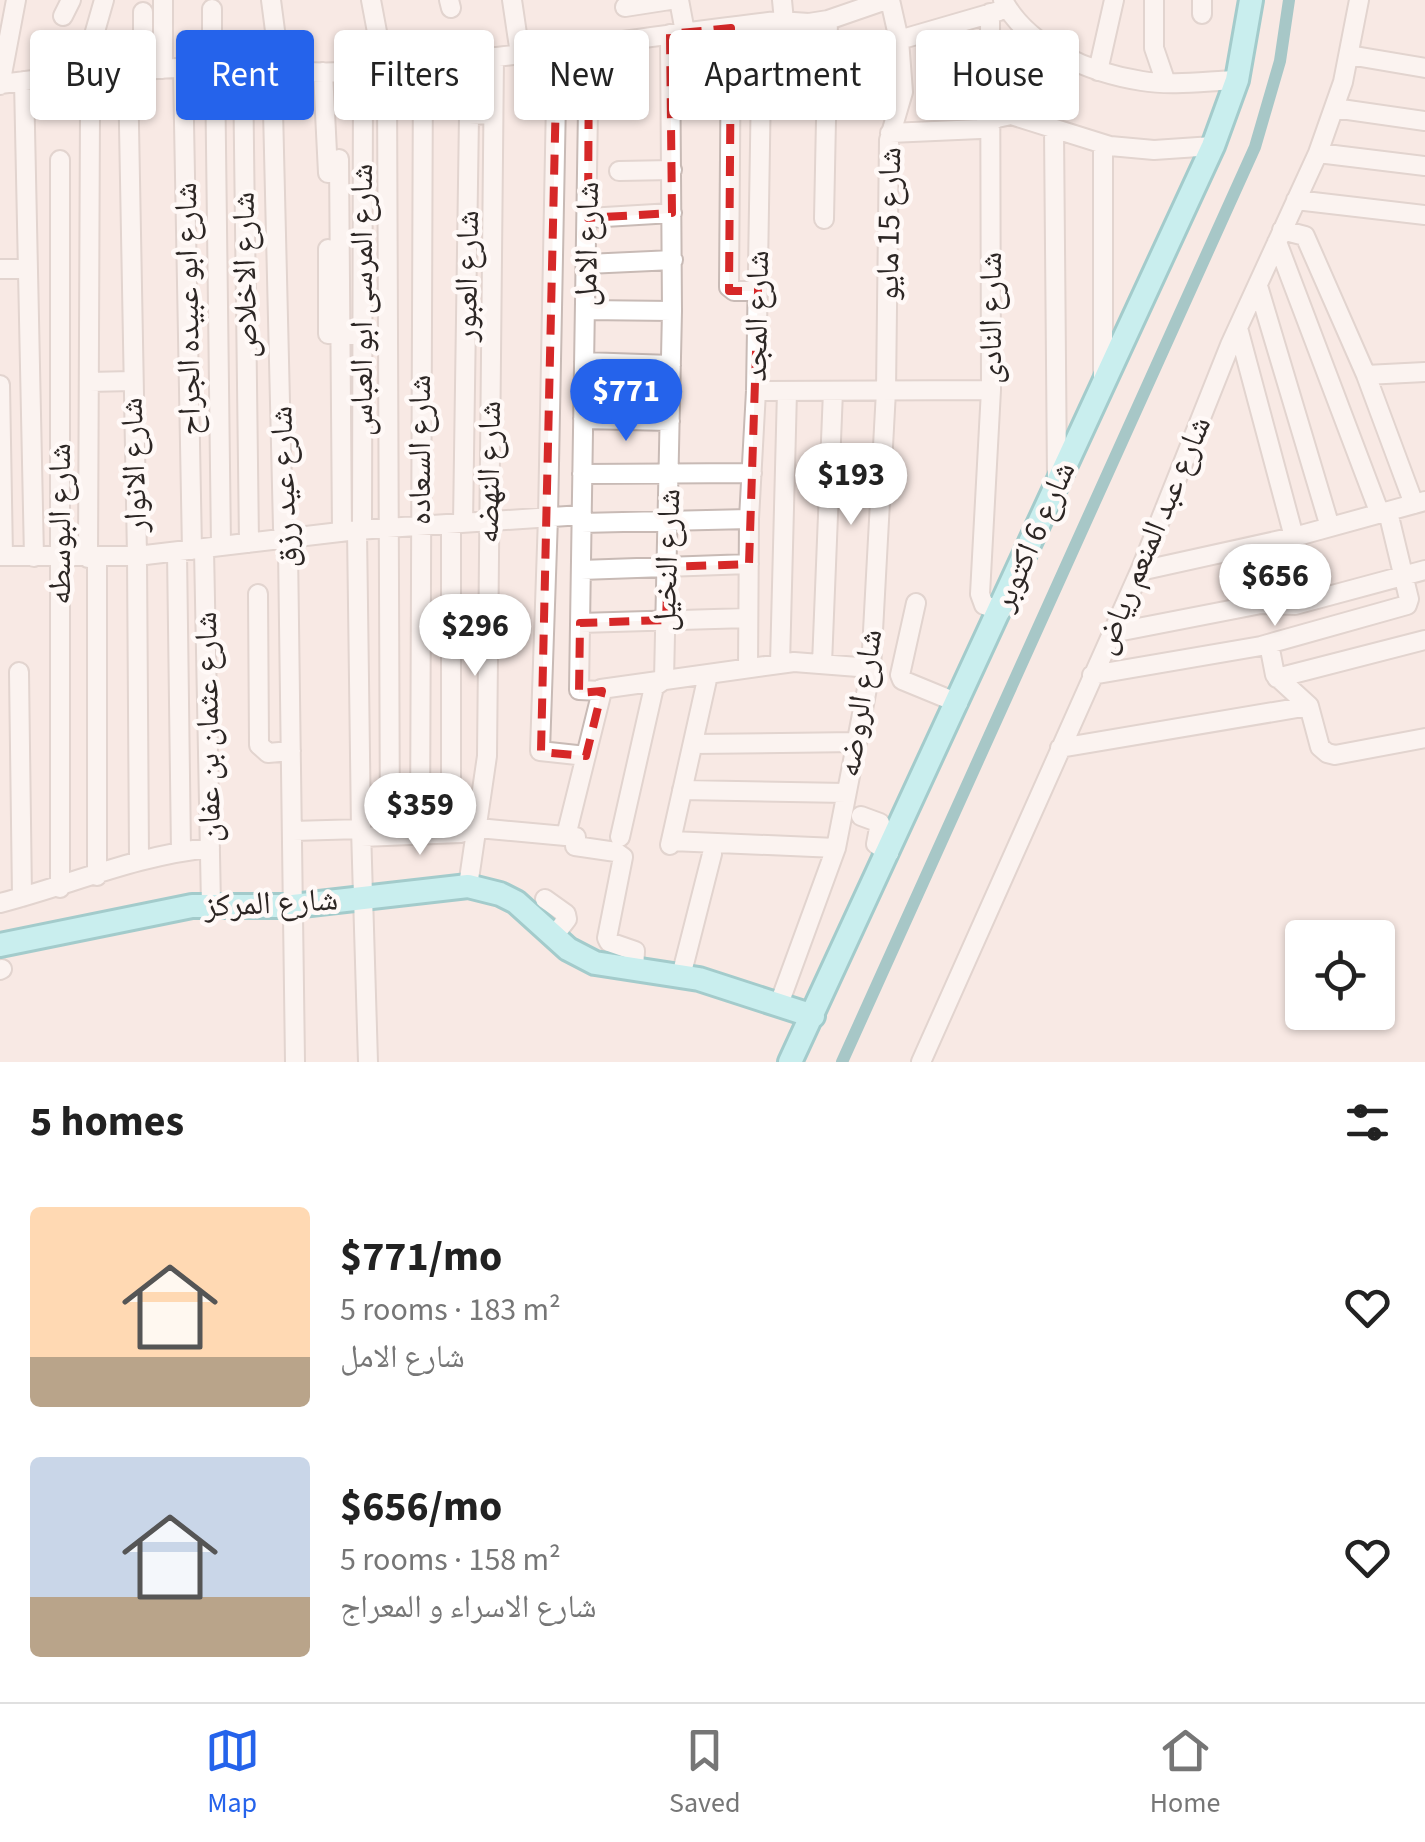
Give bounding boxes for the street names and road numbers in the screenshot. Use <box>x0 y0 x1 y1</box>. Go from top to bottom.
street label: شارع 15 مايو <box>865 147 913 301</box>
street label: شارع المرسى ابو العباس <box>339 164 385 436</box>
street label: شارع الامل <box>563 181 611 307</box>
street label: شارع ابو عبيده الجراح <box>163 182 213 436</box>
street label: شارع الاخلاص <box>221 191 269 359</box>
street label: شارع العبور <box>443 210 491 343</box>
street label: شارع المجد <box>733 250 781 382</box>
street label: شارع النادى <box>968 252 1014 384</box>
street label: شارع السعاده <box>397 375 443 525</box>
street label: شارع الانوار <box>109 397 159 534</box>
street label: شارع النهضه <box>465 400 513 544</box>
street label: شارع عيد رزق <box>258 405 310 569</box>
street label: شارع عبد المنعم رياض <box>1081 409 1223 661</box>
street label: شارع البوسطه <box>37 443 83 605</box>
street label: شارع 6 اكتوبر <box>980 454 1087 619</box>
street label: شارع النخيل <box>642 488 692 632</box>
street label: شارع عثمان بن عفان <box>183 611 233 843</box>
street label: شارع الروضه <box>826 626 894 780</box>
street label: شارع المركز <box>202 877 339 930</box>

